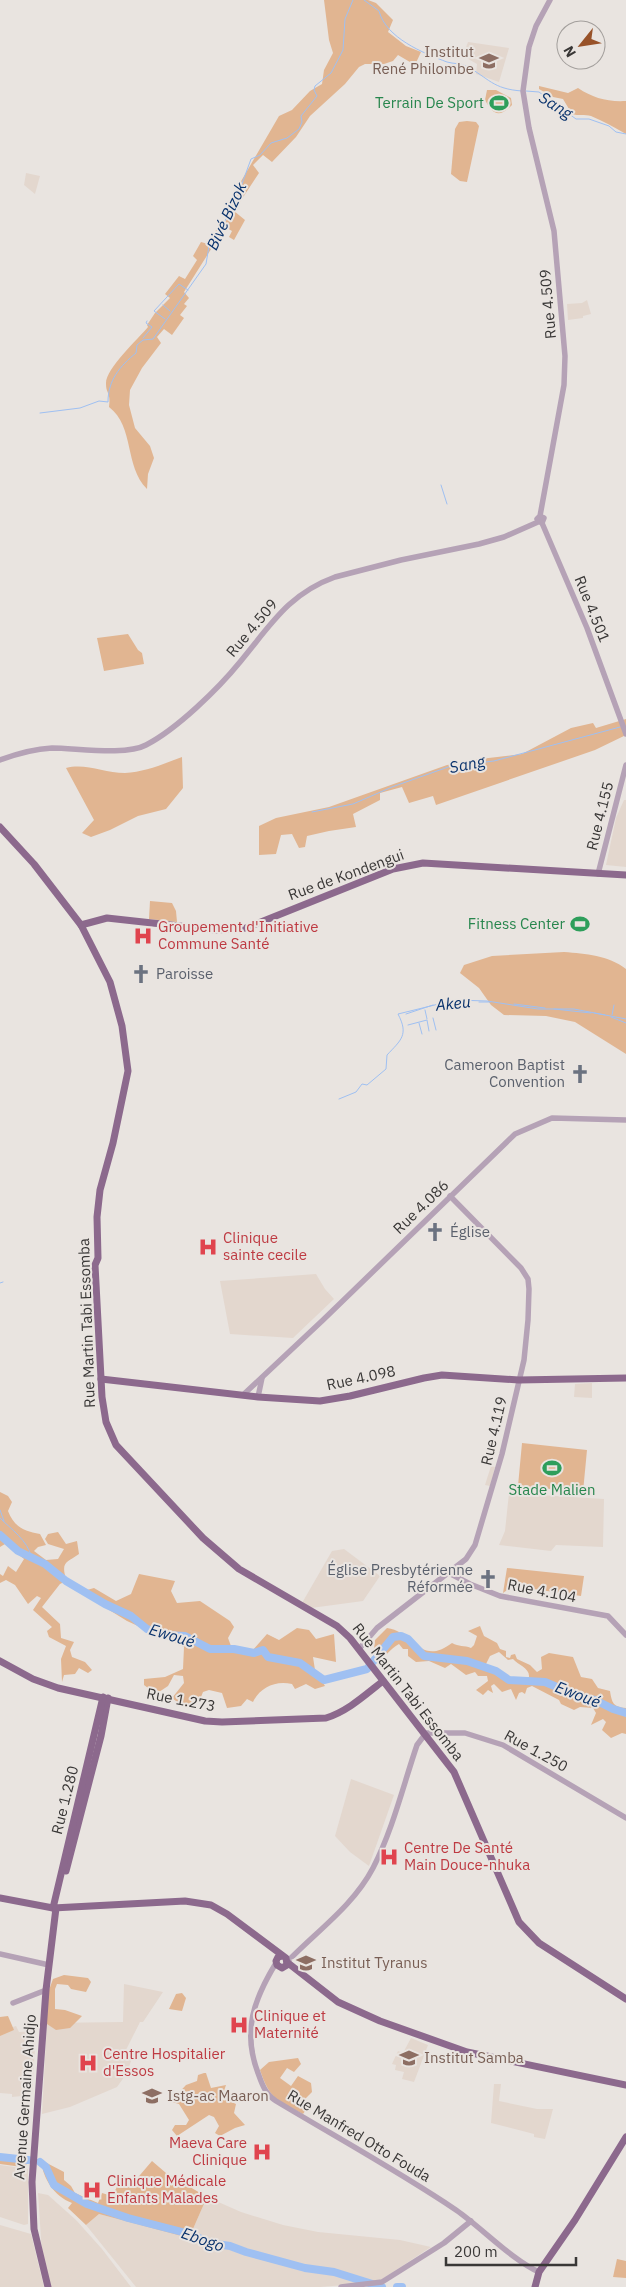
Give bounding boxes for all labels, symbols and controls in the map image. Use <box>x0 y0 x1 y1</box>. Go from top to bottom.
north arrow <box>556 20 606 70</box>
place label: Institut René Philombe <box>372 42 474 78</box>
text: N <box>559 43 580 60</box>
school or university icon: Institut René Philombe <box>478 50 500 72</box>
water label: Sang <box>536 87 577 123</box>
sports icon: Terrain De Sport <box>488 92 510 114</box>
place label: Terrain De Sport <box>375 93 484 112</box>
water label: Bivé Bizok <box>202 178 251 253</box>
street label: Rue 4.509 <box>535 268 560 340</box>
street label: Rue 4.501 <box>571 573 614 645</box>
street label: Rue 4.509 <box>222 595 281 661</box>
water label: Sang <box>448 751 487 777</box>
street label: Rue 4.155 <box>582 780 617 852</box>
street label: Rue de Kondengui <box>285 845 406 904</box>
sports icon: Fitness Center <box>569 913 591 935</box>
place label: Fitness Center <box>468 914 565 933</box>
place label: Groupement d'Initiative Commune Santé <box>158 917 319 953</box>
hospital icon: Groupement d'Initiative Commune Santé <box>132 925 154 947</box>
church icon: Paroisse <box>130 963 152 985</box>
place label: Paroisse <box>156 964 213 983</box>
water label: Akeu <box>433 991 472 1015</box>
place label: Cameroon Baptist Convention <box>444 1055 565 1091</box>
church icon: Cameroon Baptist Convention <box>569 1063 591 1085</box>
street label: Rue 4.086 <box>389 1175 452 1238</box>
church icon: Église <box>424 1221 446 1243</box>
place label: Église <box>450 1222 490 1241</box>
place label: Clinique sainte cecile <box>223 1228 307 1264</box>
hospital icon: Clinique sainte cecile <box>197 1236 219 1258</box>
street label: Rue Martin Tabi Essomba <box>74 1238 99 1408</box>
street label: Rue 4.098 <box>325 1361 397 1394</box>
street label: Rue 4.119 <box>476 1395 511 1467</box>
sports icon: Stade Malien <box>541 1457 563 1479</box>
place label: Stade Malien <box>508 1480 596 1499</box>
place label: Église Presbytérienne Réformée <box>327 1560 473 1596</box>
church icon: Église Presbytérienne Réformée <box>477 1568 499 1590</box>
street label: Rue 4.104 <box>506 1575 578 1607</box>
water label: Ewoué <box>147 1619 197 1651</box>
street label: Rue Martin Tabi Essomba <box>349 1619 468 1764</box>
water label: Ewoué <box>553 1676 603 1712</box>
street label: Rue 1.273 <box>145 1684 217 1716</box>
street label: Rue 1.250 <box>501 1725 571 1776</box>
street label: Rue 1.280 <box>47 1764 82 1836</box>
place label: Centre De Santé Main Douce-nhuka <box>404 1838 530 1874</box>
hospital icon: Centre De Santé Main Douce-nhuka <box>378 1846 400 1868</box>
school or university icon: Institut Tyranus <box>295 1952 317 1974</box>
place label: Institut Tyranus <box>321 1953 428 1972</box>
place label: Clinique et Maternité <box>254 2006 326 2042</box>
street label: Avenue Germaine Ahidjo <box>9 2014 40 2180</box>
hospital icon: Clinique et Maternité <box>228 2014 250 2036</box>
place label: Centre Hospitalier d'Essos <box>103 2044 226 2080</box>
school or university icon: Institut Samba <box>398 2047 420 2069</box>
place label: Institut Samba <box>424 2048 524 2067</box>
hospital icon: Centre Hospitalier d'Essos <box>77 2052 99 2074</box>
school or university icon: Istg-ac Maaron <box>141 2085 163 2107</box>
street label: Rue Manfred Otto Fouda <box>284 2085 434 2186</box>
place label: Istg-ac Maaron <box>167 2086 269 2105</box>
place label: Maeva Care Clinique <box>169 2133 247 2169</box>
hospital icon: Maeva Care Clinique <box>251 2141 273 2163</box>
place label: Clinique Médicale Enfants Malades <box>107 2171 226 2207</box>
hospital icon: Clinique Médicale Enfants Malades <box>81 2179 103 2201</box>
water label: Ebogo <box>179 2222 227 2256</box>
scale bar <box>446 2234 576 2266</box>
text: 200 m <box>454 2242 498 2261</box>

